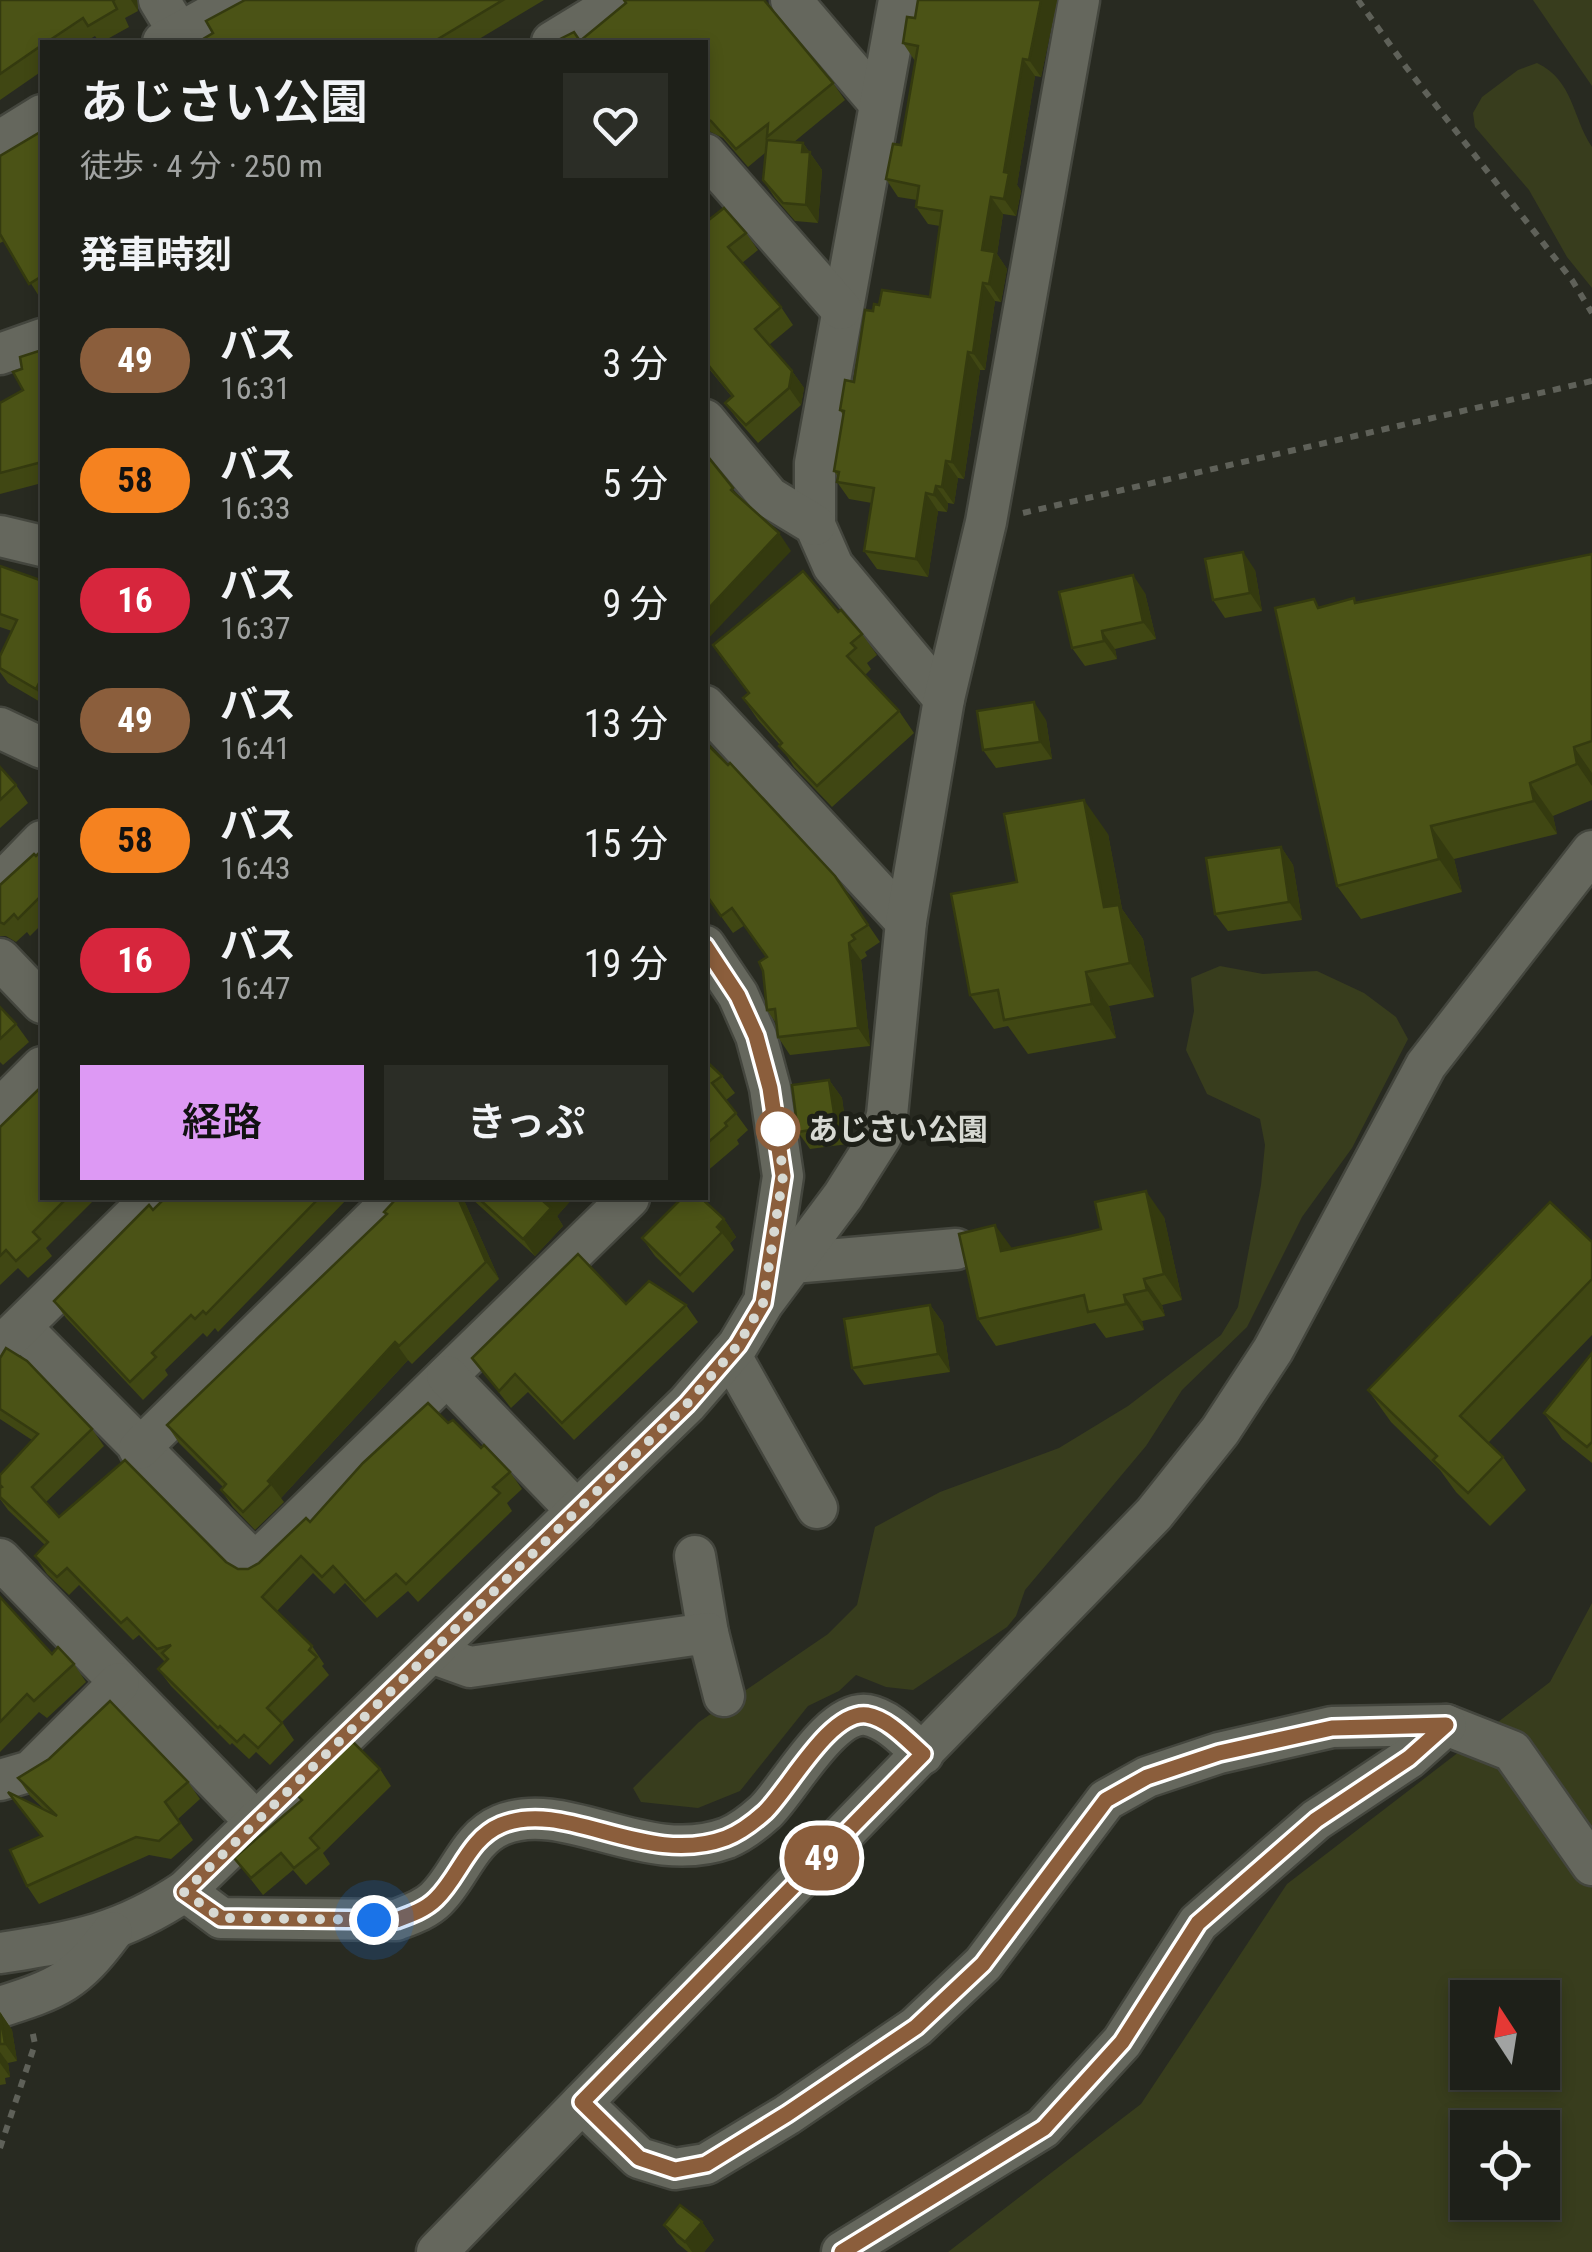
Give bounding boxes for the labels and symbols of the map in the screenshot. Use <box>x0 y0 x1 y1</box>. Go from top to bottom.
marker: あじさい公園 <box>757 1108 799 1150</box>
place label: あじさい公園 <box>808 1112 988 1147</box>
line badge: 49 <box>777 1826 867 1890</box>
your location <box>349 1895 399 1945</box>
north arrow <box>1450 1980 1560 2090</box>

